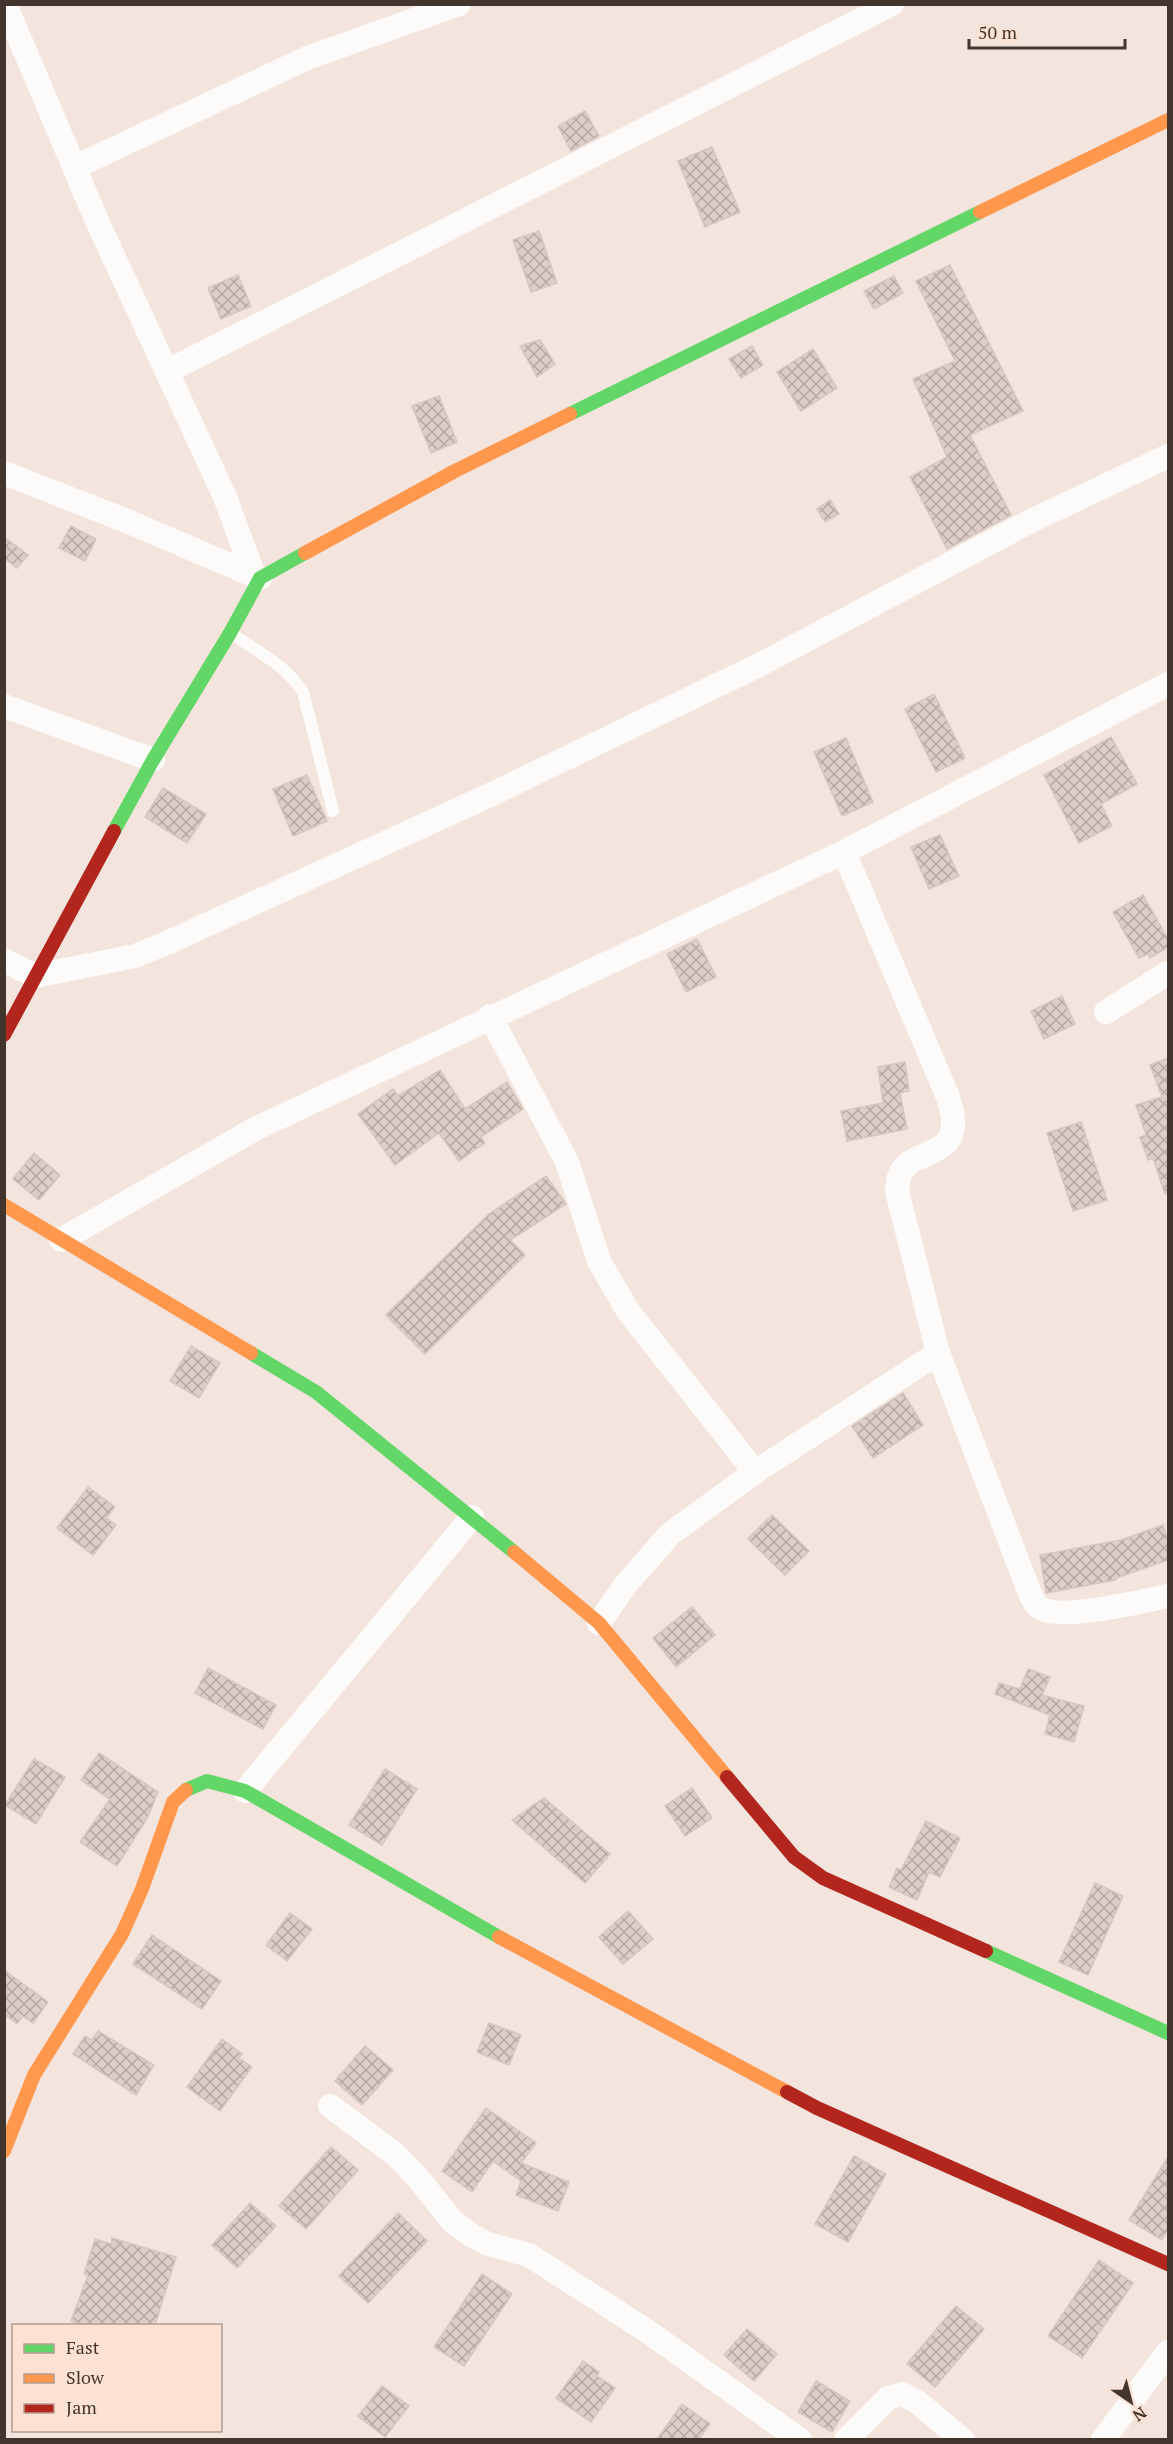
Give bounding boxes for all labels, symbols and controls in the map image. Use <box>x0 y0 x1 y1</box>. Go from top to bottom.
scale bar <box>969 12 1125 50</box>
text: 50 m <box>978 20 1018 44</box>
legend <box>12 2324 222 2432</box>
text: Fast <box>66 2335 100 2359</box>
text: Slow <box>66 2365 105 2389</box>
north arrow <box>1101 2372 1161 2432</box>
text: Jam <box>66 2395 97 2419</box>
text: N <box>1128 2402 1151 2427</box>

